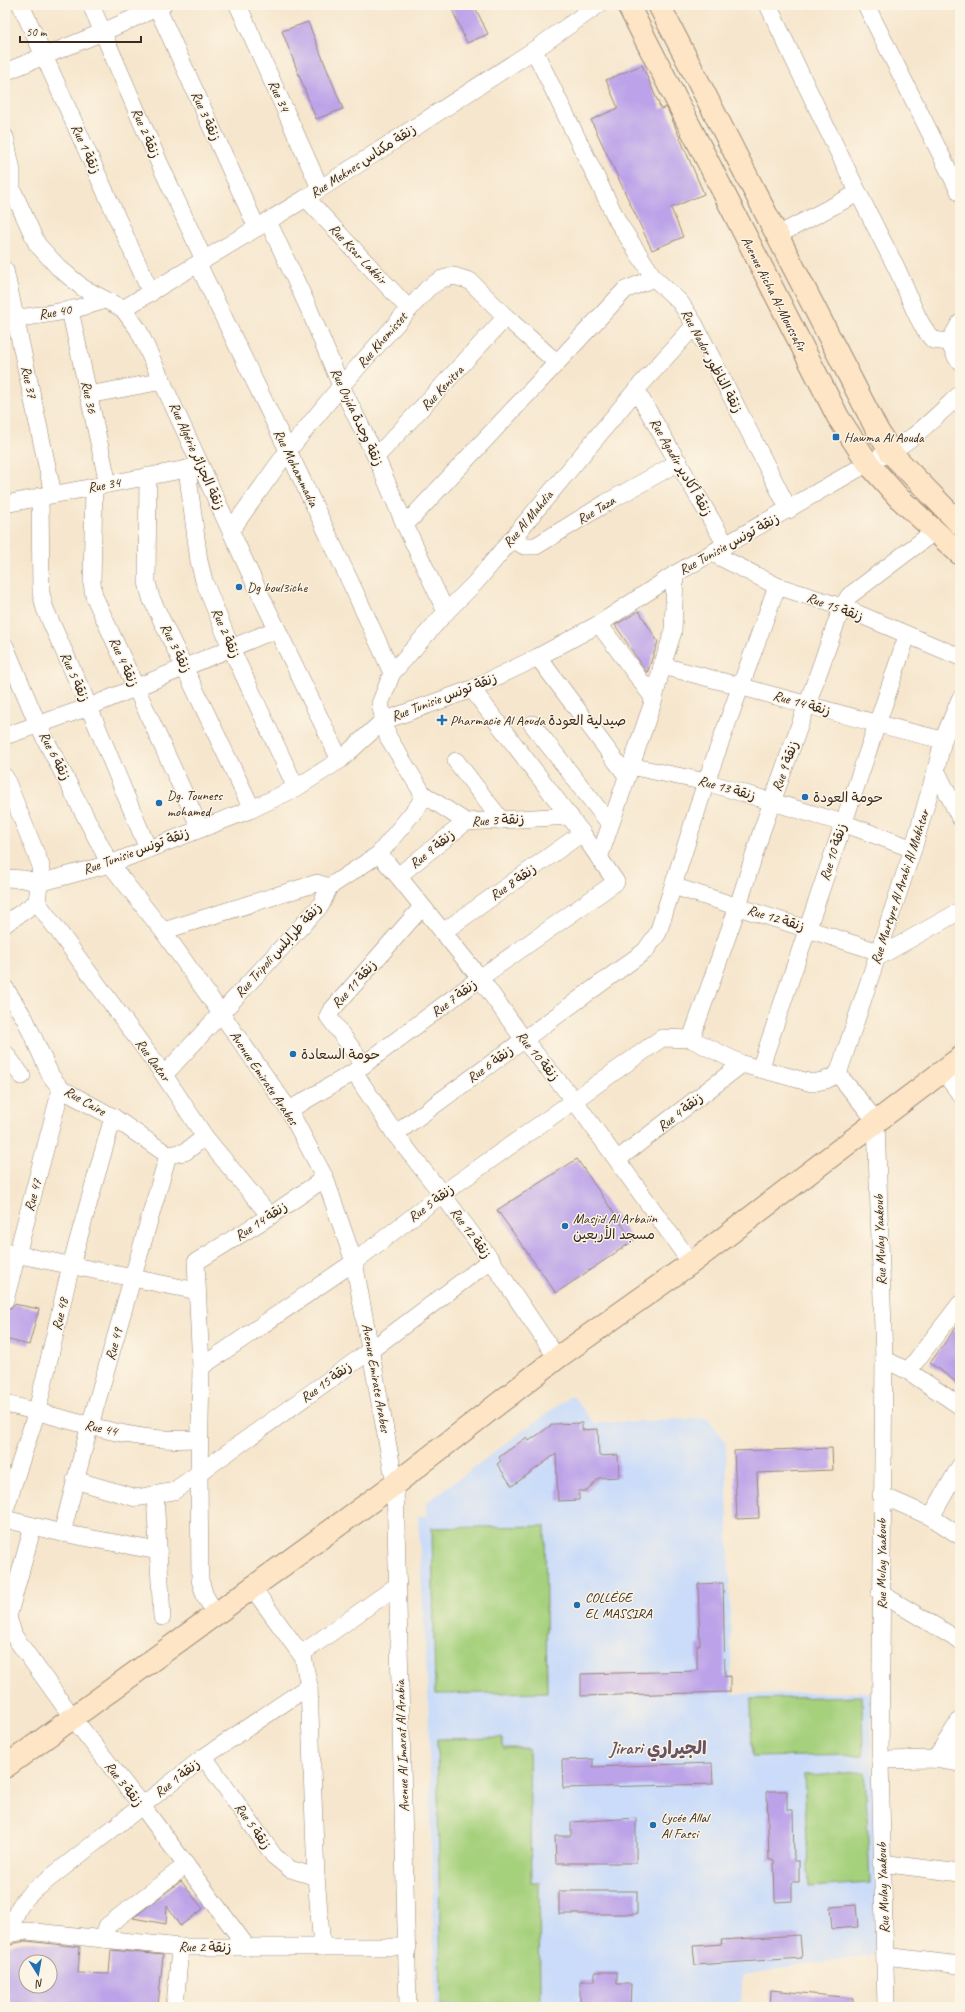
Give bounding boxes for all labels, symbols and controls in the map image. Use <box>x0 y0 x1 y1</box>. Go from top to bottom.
scale bar <box>20 18 141 44</box>
text: 50 m <box>26 24 48 40</box>
street label: Rue 34 <box>265 78 294 116</box>
street label: Rue 3 زنقة <box>187 88 225 144</box>
street label: Rue 2 زنقة <box>128 105 164 161</box>
street label: Rue Meknes زنقة مكناس <box>307 120 419 202</box>
street label: Rue 1 زنقة <box>67 121 105 177</box>
street label: Rue Ksar Lakbir <box>326 220 391 289</box>
street label: Avenue Aicha Al-Moussafir <box>738 234 811 355</box>
street label: Rue 40 <box>37 300 74 323</box>
street label: Rue Nador زنقة الناظور <box>677 306 747 416</box>
street label: Rue Khemisset <box>353 308 412 371</box>
street label: Rue Kenitra <box>417 361 468 414</box>
street label: Rue 37 <box>17 364 41 400</box>
street label: Rue Oujda زنقة وجدة <box>327 365 387 469</box>
street label: Rue 36 <box>77 379 101 415</box>
street label: Rue Algérie زنقة الجزائر <box>166 399 228 513</box>
street label: Rue Agadir زنقة أكادير <box>646 415 716 519</box>
street label: Rue Mohammadia <box>270 426 322 510</box>
place label: Hawma Al Aouda <box>844 429 925 446</box>
marker: Hawma Al Aouda <box>831 432 841 442</box>
street label: Rue 34 <box>86 473 123 496</box>
street label: Rue Al Mahdia <box>499 486 558 551</box>
street label: Rue Taza <box>574 492 619 528</box>
street label: Rue Tunisie زنقة تونس <box>676 509 782 579</box>
place label: Dg boul3iche <box>247 579 308 596</box>
marker: Dg boul3iche <box>234 582 244 592</box>
street label: Rue 15 زنقة <box>804 589 866 625</box>
street label: Rue 2 زنقة <box>208 605 244 661</box>
street label: Rue 3 زنقة <box>157 621 195 675</box>
street label: Rue 4 زنقة <box>105 634 143 690</box>
street label: Rue 5 زنقة <box>56 649 94 705</box>
street label: Rue Tunisie زنقة تونس <box>389 669 499 725</box>
street label: Rue 14 زنقة <box>771 687 833 719</box>
place label: Pharmacie Al Aouda صيدلية العودة <box>450 712 626 730</box>
marker: Pharmacie Al Aouda صيدلية العودة <box>437 715 447 725</box>
street label: Rue 6 زنقة <box>35 729 75 783</box>
street label: Rue 9 زنقة <box>768 738 802 794</box>
street label: Rue 13 زنقة <box>696 772 758 804</box>
place label: Dg. Touness mohamed <box>167 787 223 820</box>
place label: حومة العودة <box>813 789 883 807</box>
marker: حومة العودة <box>800 792 810 802</box>
marker: Dg. Touness mohamed <box>154 798 164 808</box>
street label: Rue Martyre Al Arabi Al Mokhtar <box>867 807 933 967</box>
street label: Rue 3 زنقة <box>471 810 525 830</box>
street label: Rue 10 زنقة <box>816 821 850 883</box>
street label: Rue Tunisie زنقة تونس <box>81 824 191 878</box>
street label: Rue 9 زنقة <box>406 826 458 872</box>
street label: Rue 8 زنقة <box>486 860 540 904</box>
street label: Rue Tripoli زنقة طرابلس <box>231 899 325 1001</box>
street label: Rue 12 زنقة <box>745 901 807 935</box>
street label: Rue 11 زنقة <box>328 956 380 1012</box>
street label: Rue 7 زنقة <box>428 975 480 1021</box>
street label: Avenue Emirate Arabes <box>226 1028 303 1129</box>
street label: Rue 10 زنقة <box>513 1028 563 1084</box>
street label: Rue Qatar <box>132 1035 175 1085</box>
street label: Rue 6 زنقة <box>464 1042 516 1086</box>
place label: حومة السعادة <box>301 1046 380 1063</box>
marker: حومة السعادة <box>288 1049 298 1059</box>
street label: Rue Caire <box>61 1082 110 1120</box>
street label: Rue 4 زنقة <box>654 1089 706 1135</box>
street label: Rue 47 <box>21 1176 46 1213</box>
street label: Rue 5 زنقة <box>405 1180 457 1226</box>
street label: Rue Mulay Yaakoub <box>870 1193 890 1286</box>
street label: Rue 14 زنقة <box>232 1198 290 1244</box>
street label: Rue 12 زنقة <box>447 1204 495 1262</box>
place label: Masjid Al Arbaiin مسجد الأربعين <box>573 1210 658 1243</box>
marker: Masjid Al Arbaiin مسجد الأربعين <box>560 1221 570 1231</box>
street label: Rue 48 <box>48 1294 72 1332</box>
street label: Avenue Emirate Arabes <box>358 1322 394 1435</box>
street label: Rue 49 <box>102 1324 127 1362</box>
street label: Rue 15 زنقة <box>297 1358 355 1406</box>
street label: Rue 44 <box>83 1416 120 1440</box>
street label: Rue Mulay Yaakoub <box>873 1518 890 1609</box>
place label: COLLÈGE EL MASSIRA <box>585 1589 653 1622</box>
marker: COLLÈGE EL MASSIRA <box>572 1600 582 1610</box>
street label: Avenue Al Imarat Al Arabia <box>391 1678 413 1812</box>
district label: Jirari الجيراري <box>607 1737 707 1762</box>
street label: Rue 1 زنقة <box>151 1755 203 1801</box>
street label: Rue 3 زنقة <box>101 1758 147 1810</box>
street label: Rue 5 زنقة <box>231 1799 275 1853</box>
place label: Lycée Allal Al Fassi <box>661 1809 711 1842</box>
marker: Lycée Allal Al Fassi <box>648 1820 658 1830</box>
street label: Rue Mulay Yaakoub <box>873 1841 893 1934</box>
street label: Rue 2 زنقة <box>178 1938 232 1956</box>
north arrow <box>18 1954 58 1994</box>
text: N <box>33 1976 45 1992</box>

